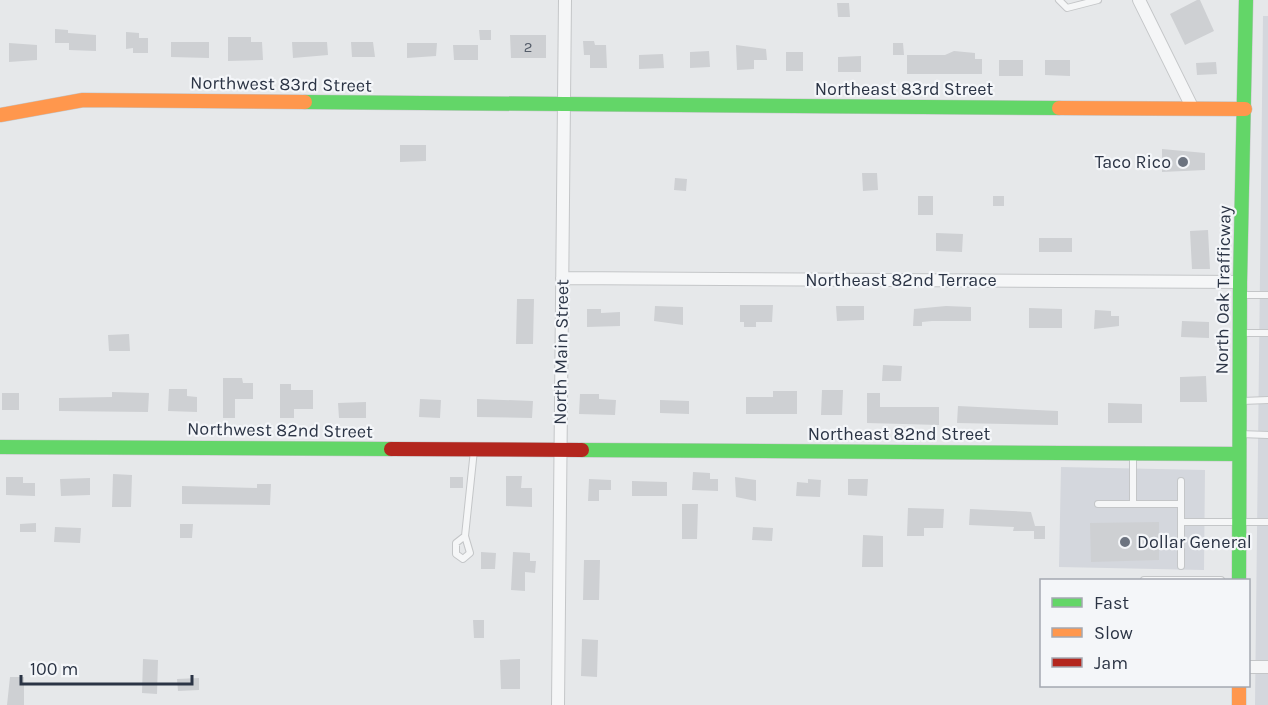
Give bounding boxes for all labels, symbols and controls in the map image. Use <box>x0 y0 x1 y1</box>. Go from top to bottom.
house number: 2 <box>524 38 532 56</box>
street label: Northwest 83rd Street <box>190 71 372 97</box>
street label: Northeast 83rd Street <box>815 78 993 100</box>
place label: Taco Rico <box>1095 151 1171 173</box>
marker: Taco Rico <box>1176 155 1190 169</box>
street label: North Oak Trafficway <box>1211 205 1235 375</box>
street label: Northeast 82nd Terrace <box>805 269 997 291</box>
street label: North Main Street <box>549 279 573 425</box>
street label: Northwest 82nd Street <box>187 417 373 443</box>
street label: Northeast 82nd Street <box>808 423 991 445</box>
place label: Dollar General <box>1137 531 1252 553</box>
marker: Dollar General <box>1118 535 1132 549</box>
legend <box>1040 579 1250 687</box>
text: Fast <box>1094 592 1129 614</box>
text: Slow <box>1094 622 1133 644</box>
scale bar <box>21 648 192 686</box>
text: Jam <box>1094 652 1128 674</box>
text: 100 m <box>30 658 78 680</box>

